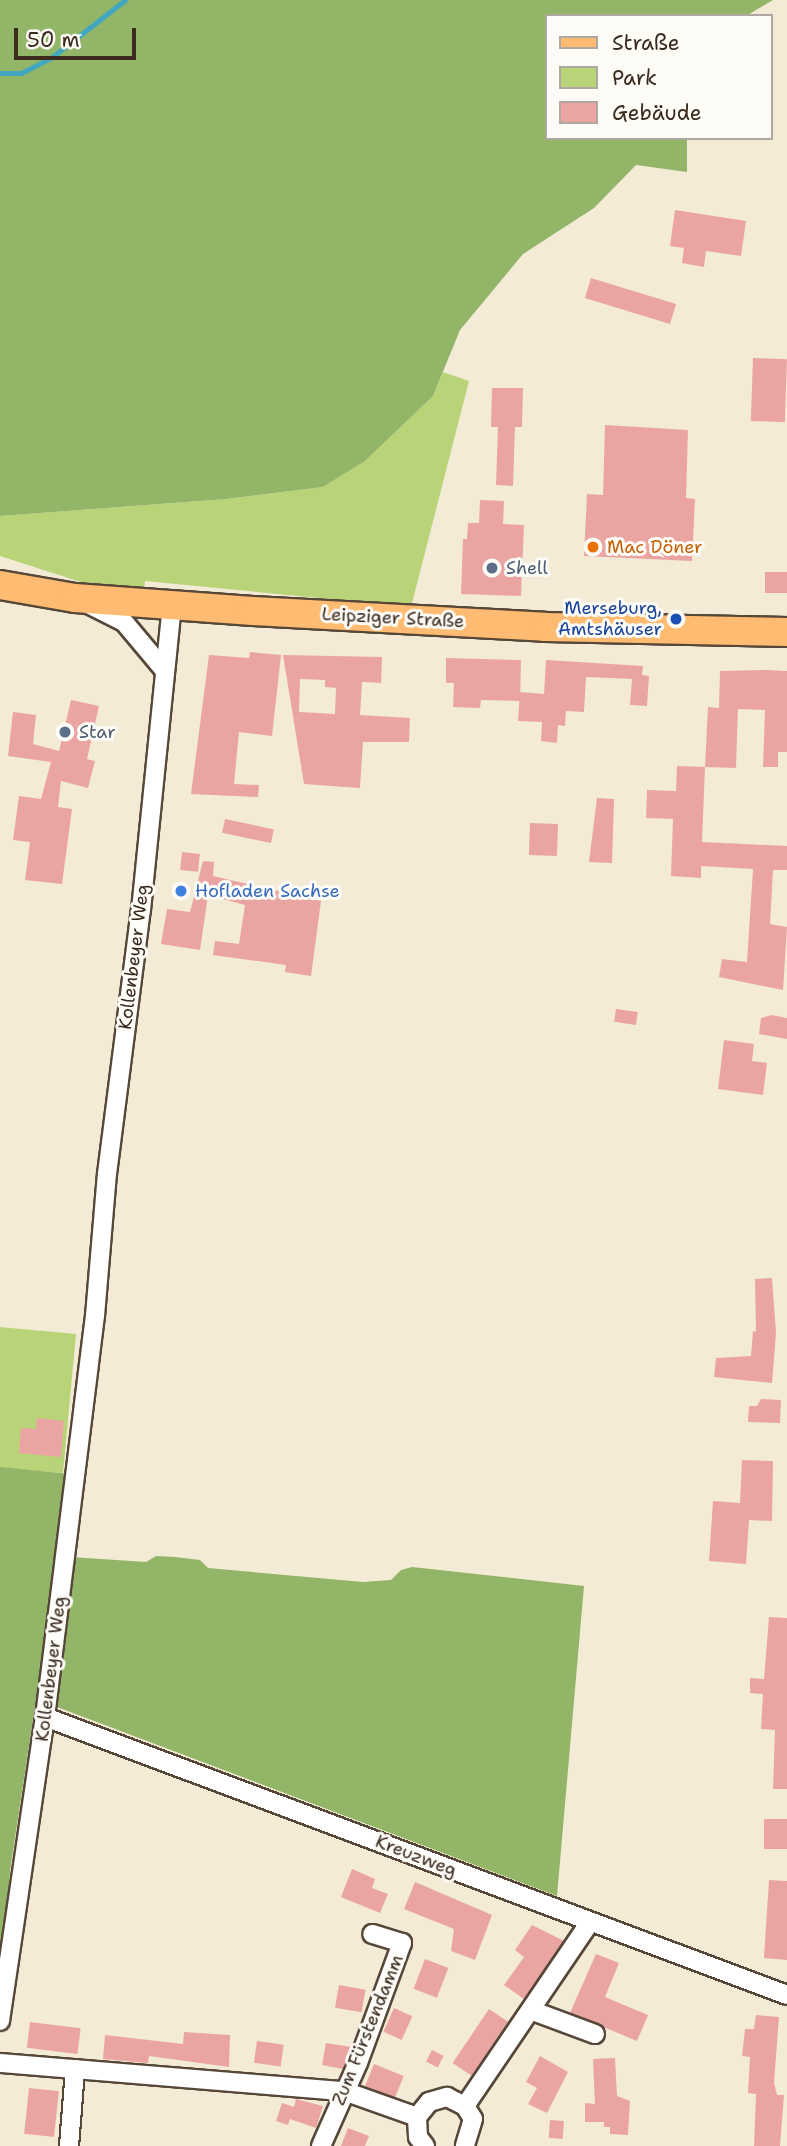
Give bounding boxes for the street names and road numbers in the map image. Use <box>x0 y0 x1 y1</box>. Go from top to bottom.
street label: Leipziger Straße <box>321 603 465 633</box>
street label: Kollenbeyer Weg <box>114 883 154 1031</box>
street label: Kollenbeyer Weg <box>31 1595 71 1743</box>
street label: Kreuzweg <box>372 1831 460 1881</box>
street label: Zum Fürstendamm <box>328 1952 408 2108</box>

